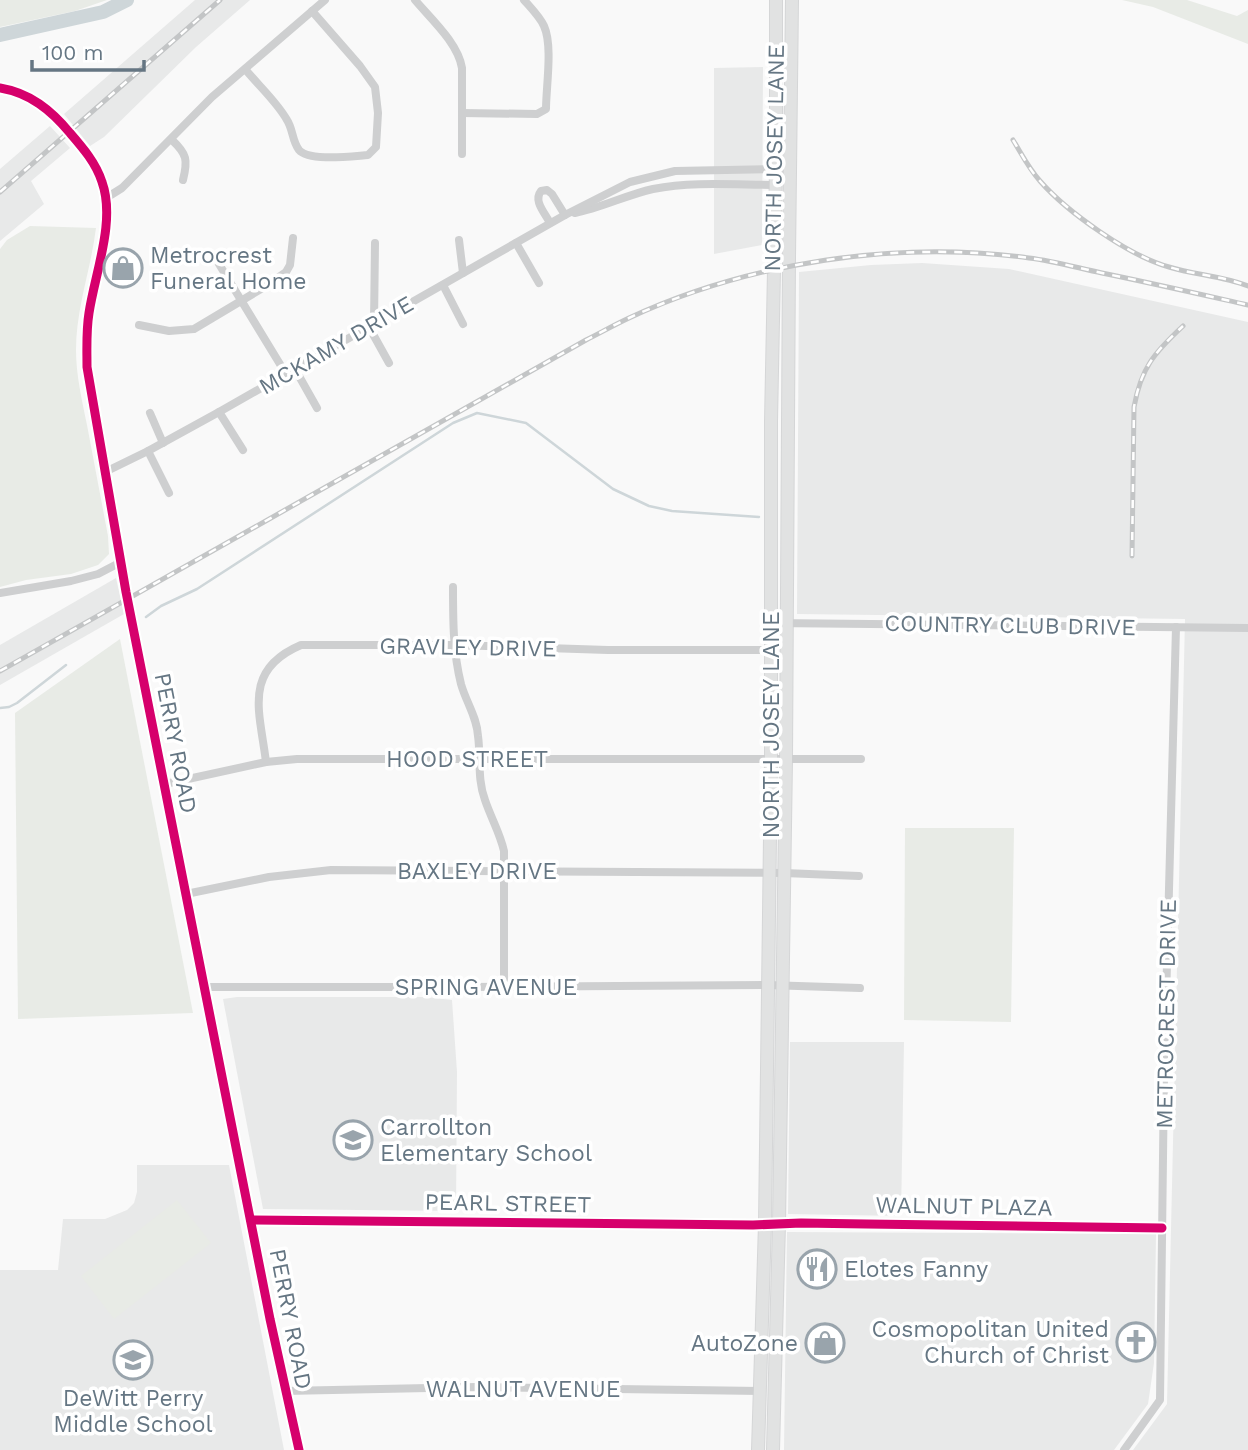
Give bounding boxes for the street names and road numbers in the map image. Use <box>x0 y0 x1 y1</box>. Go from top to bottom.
street label: NORTH JOSEY LANE <box>759 44 790 272</box>
street label: MCKAMY DRIVE <box>254 290 418 401</box>
street label: COUNTRY CLUB DRIVE <box>884 610 1136 641</box>
street label: NORTH JOSEY LANE <box>758 611 785 839</box>
street label: GRAVLEY DRIVE <box>379 632 557 663</box>
street label: PERRY ROAD <box>149 671 202 816</box>
street label: HOOD STREET <box>386 746 548 773</box>
street label: BAXLEY DRIVE <box>397 858 557 885</box>
street label: METROCREST DRIVE <box>1151 899 1182 1129</box>
street label: SPRING AVENUE <box>395 974 577 1001</box>
street label: PEARL STREET <box>424 1189 592 1218</box>
street label: WALNUT PLAZA <box>875 1191 1053 1222</box>
street label: PERRY ROAD <box>264 1247 317 1392</box>
street label: WALNUT AVENUE <box>426 1376 620 1403</box>

